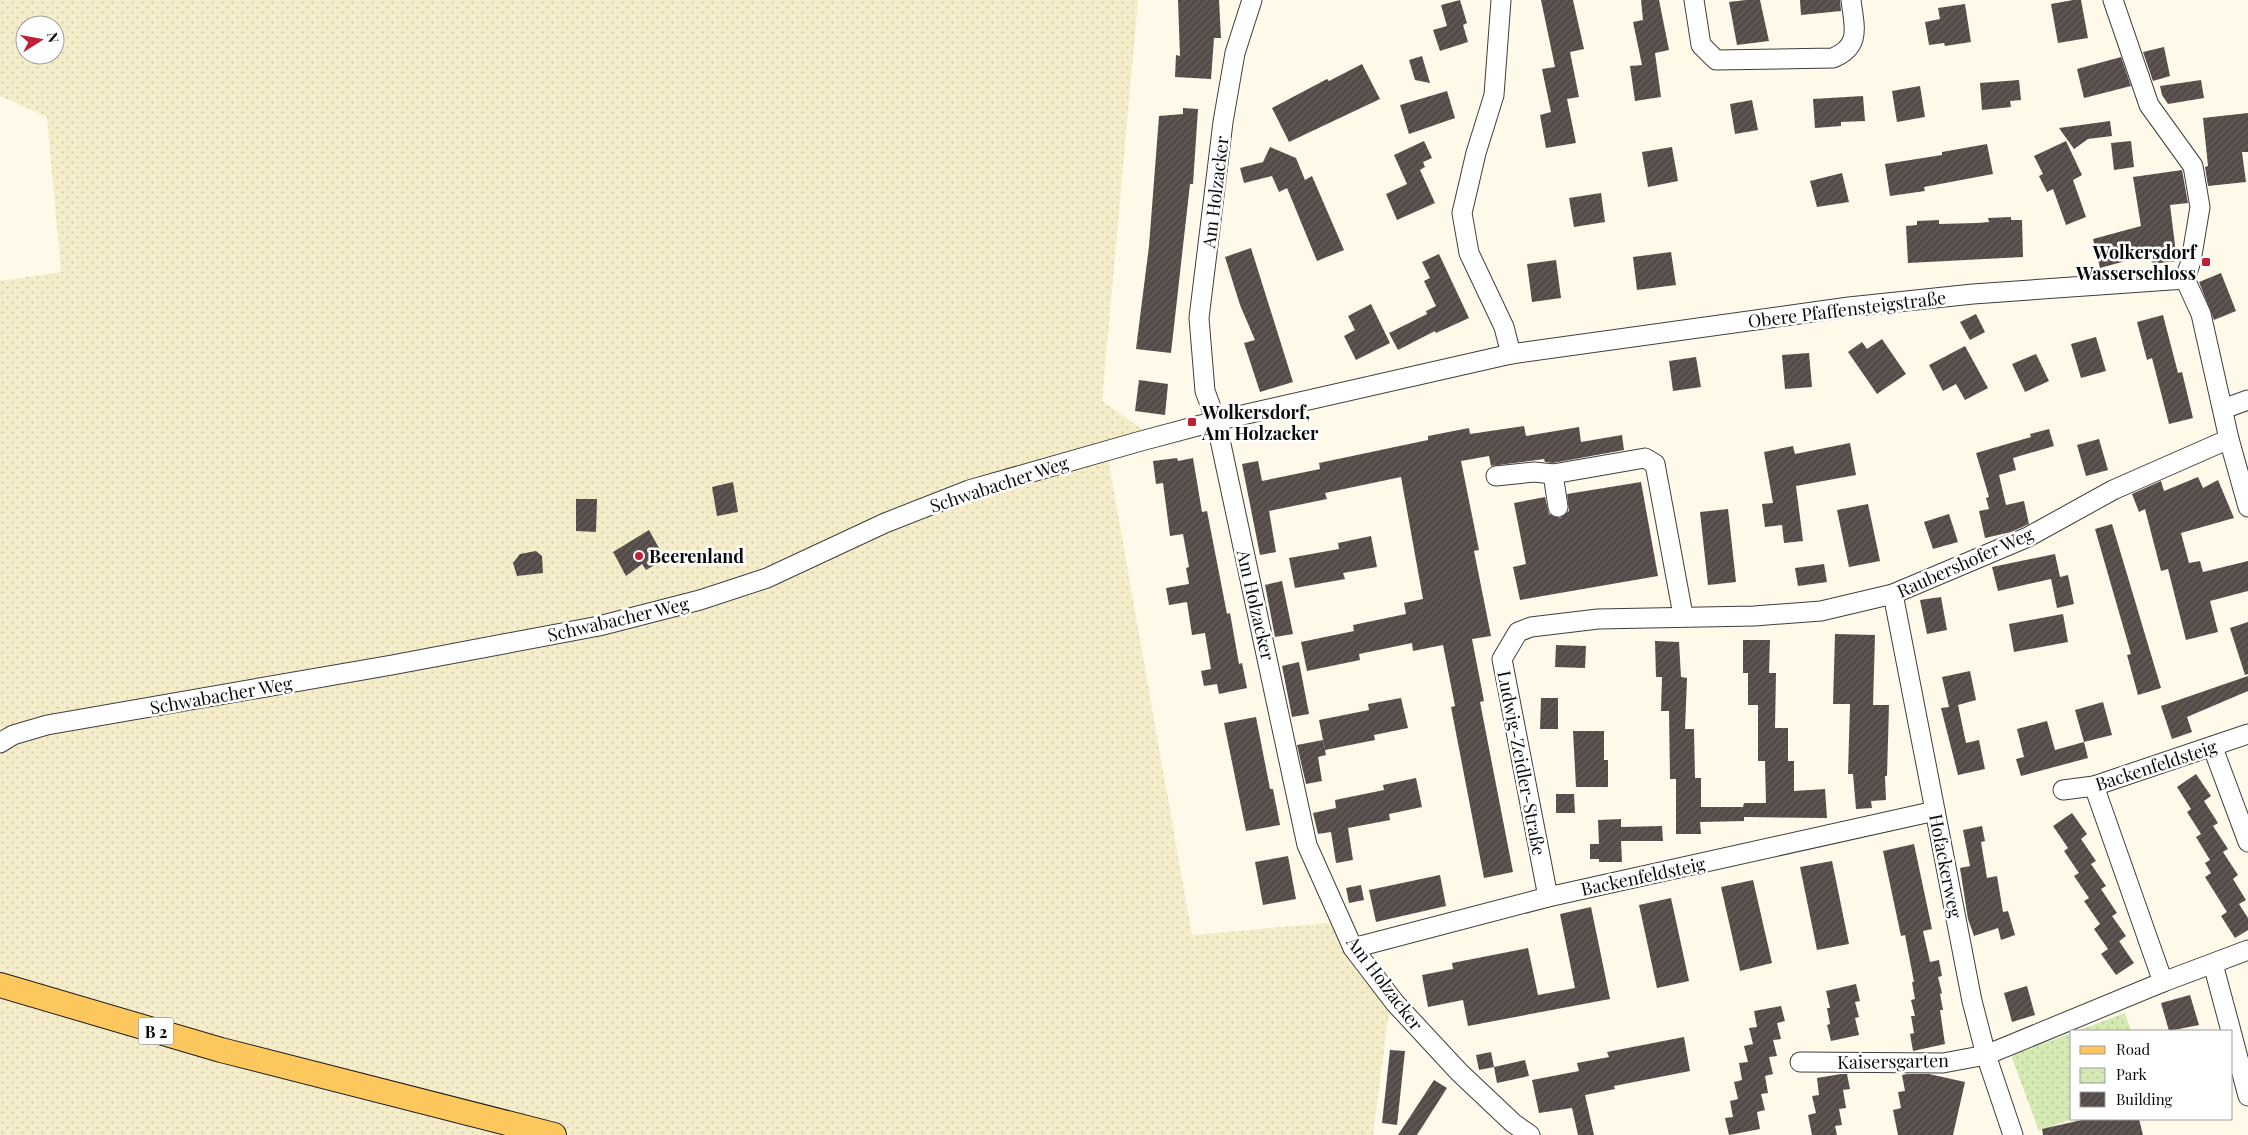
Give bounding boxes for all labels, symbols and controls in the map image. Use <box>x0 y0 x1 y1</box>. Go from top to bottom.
north arrow <box>15 15 65 65</box>
text: N <box>43 31 64 44</box>
street label: Am Holzacker <box>1196 135 1234 250</box>
place label: Wolkersdorf Wasserschloss <box>2075 240 2198 285</box>
marker: Wolkersdorf Wasserschloss <box>2200 256 2212 268</box>
street label: Obere Pfaffensteigstraße <box>1747 285 1947 333</box>
place label: Wolkersdorf, Am Holzacker <box>1201 400 1319 445</box>
marker: Wolkersdorf, Am Holzacker <box>1186 416 1198 428</box>
street label: Schwabacher Weg <box>927 450 1072 518</box>
street label: Raubershofer Weg <box>1893 521 2037 603</box>
place label: Beerenland <box>649 544 744 568</box>
street label: Am Holzacker <box>1231 546 1280 663</box>
marker: Beerenland <box>633 550 645 562</box>
street label: Schwabacher Weg <box>545 591 691 647</box>
street label: Ludwig-Zeidler-Straße <box>1492 669 1552 857</box>
street label: Schwabacher Weg <box>148 671 295 719</box>
street label: Backenfeldsteig <box>2092 734 2220 796</box>
street label: Hofackerweg <box>1924 812 1968 921</box>
street label: Backenfeldsteig <box>1579 851 1708 901</box>
street label: Am Holzacker <box>1341 930 1429 1035</box>
road number: B 2 <box>138 1018 174 1044</box>
legend <box>2070 1030 2233 1120</box>
text: Road <box>2116 1039 2150 1059</box>
street label: Kaisersgarten <box>1837 1048 1949 1074</box>
text: Park <box>2116 1064 2148 1084</box>
text: Building <box>2116 1089 2173 1109</box>

